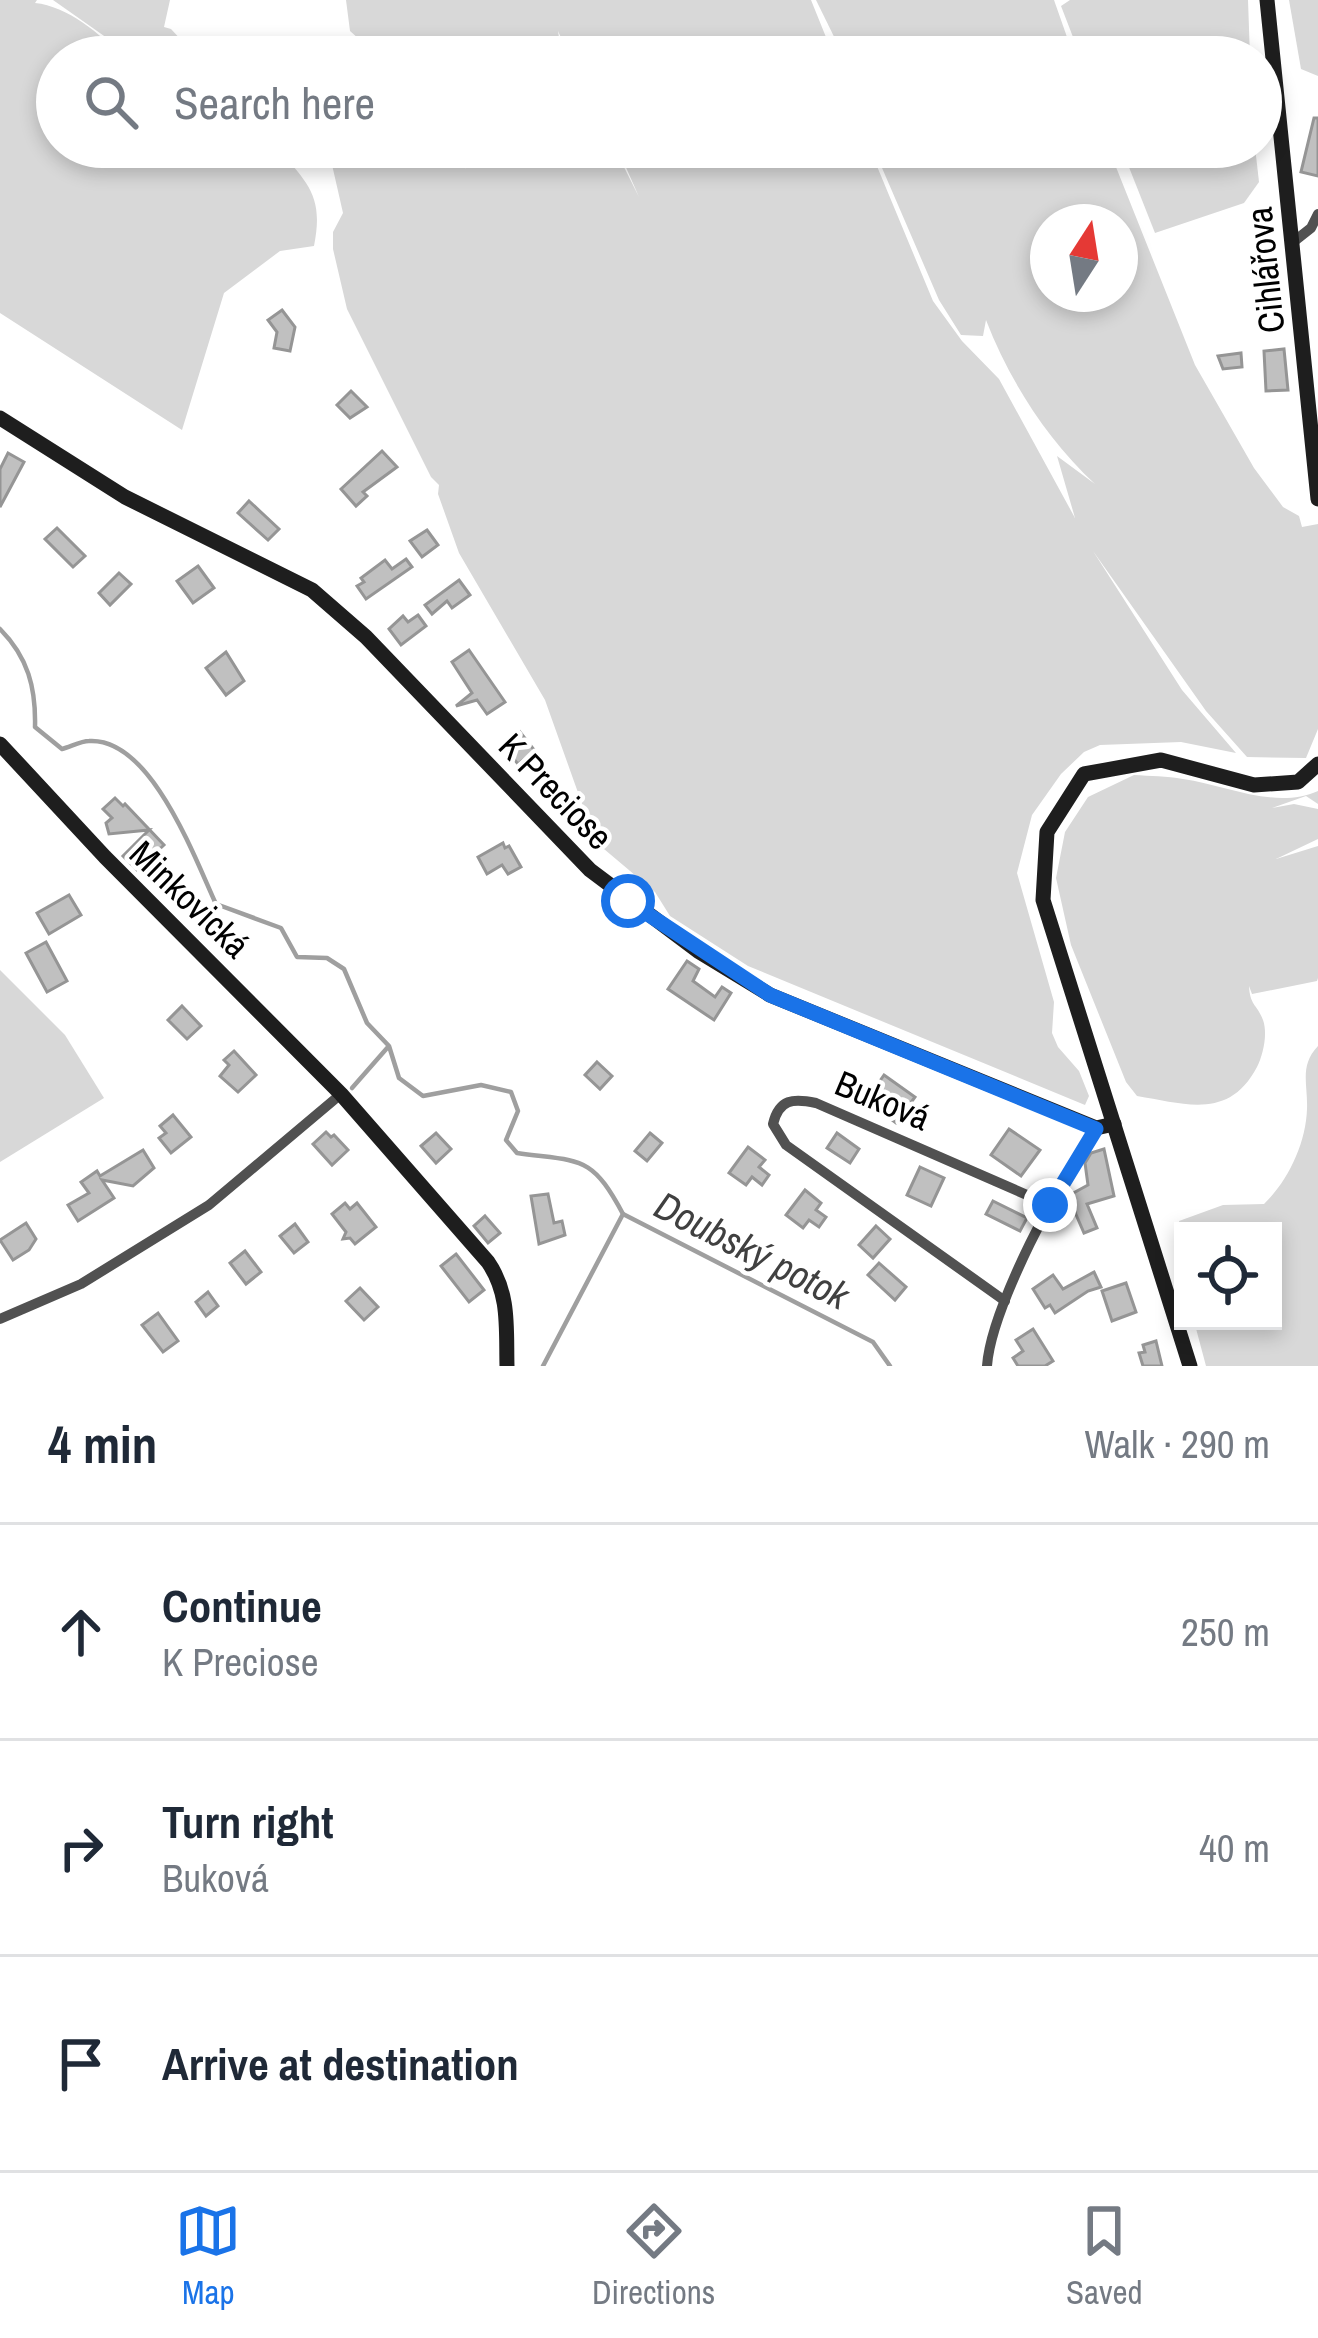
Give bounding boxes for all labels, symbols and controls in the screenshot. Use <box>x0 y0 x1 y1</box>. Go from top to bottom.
search box <box>36 36 1282 168</box>
icon: search <box>78 69 144 135</box>
text: Search here <box>174 72 375 133</box>
north arrow <box>1030 204 1138 312</box>
street label: Cihlářova <box>1235 205 1295 335</box>
street label: K Preciose <box>489 722 623 860</box>
street label: Minkovická <box>120 830 260 968</box>
route start <box>601 874 655 928</box>
street label: Buková <box>828 1059 938 1141</box>
route end <box>1023 1178 1077 1232</box>
water label: Doubský potok <box>646 1179 859 1322</box>
map controls <box>1174 1222 1282 1330</box>
button: locate <box>1174 1222 1282 1330</box>
text: 4 min <box>48 1410 157 1479</box>
text: Walk · 290 m <box>1085 1418 1270 1470</box>
text: Continue <box>162 1575 322 1636</box>
icon: ahead <box>48 1599 114 1665</box>
text: 250 m <box>1181 1606 1270 1658</box>
text: K Preciose <box>162 1636 318 1688</box>
text: Turn right <box>162 1791 334 1852</box>
icon: right <box>48 1815 114 1881</box>
text: 40 m <box>1199 1822 1270 1874</box>
text: Buková <box>162 1852 269 1904</box>
icon: arrive <box>48 2031 114 2097</box>
text: Arrive at destination <box>162 2033 519 2094</box>
tab: Map <box>175 2198 241 2314</box>
tab: Directions <box>592 2198 715 2314</box>
tab: Saved <box>1066 2198 1143 2314</box>

